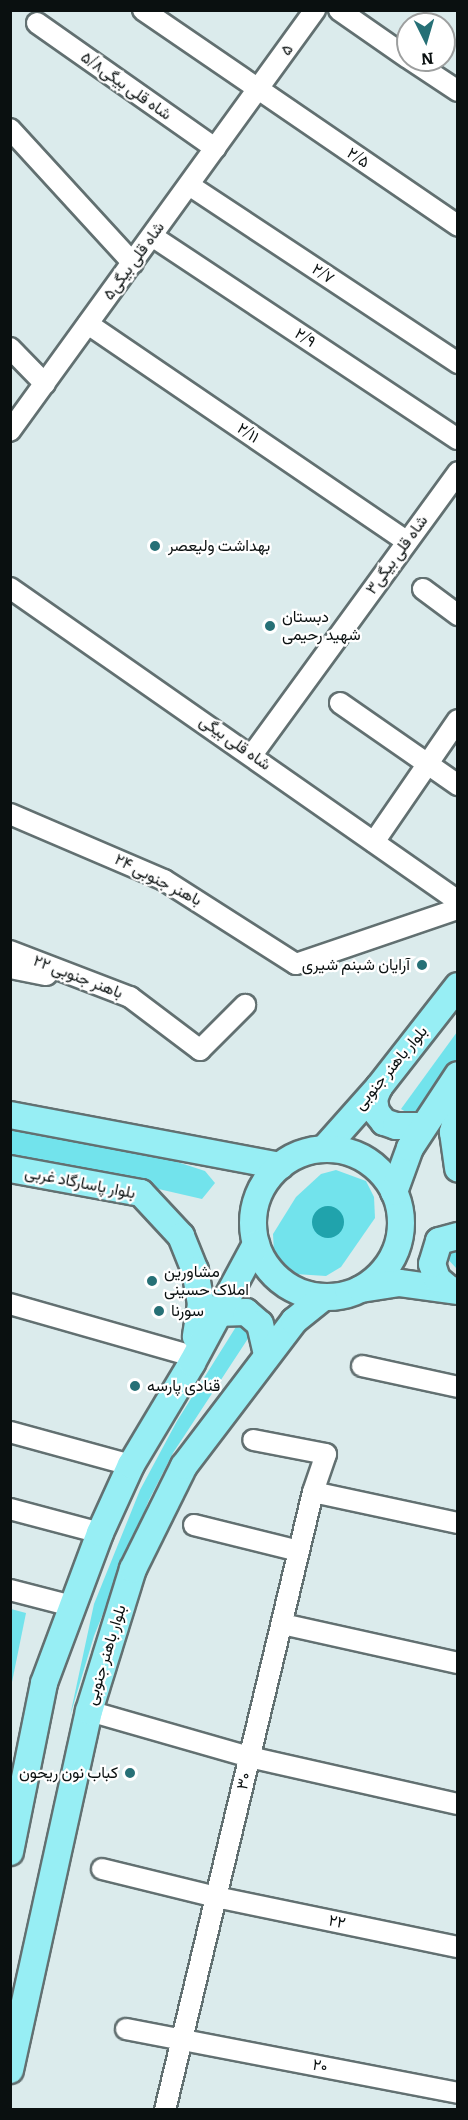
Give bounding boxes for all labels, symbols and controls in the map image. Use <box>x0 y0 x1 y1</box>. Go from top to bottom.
north arrow <box>396 12 456 72</box>
street label: ۵ <box>276 41 298 59</box>
street label: شاه قلی بیگی۵/۸ <box>77 48 175 124</box>
text: N <box>420 48 434 68</box>
street label: ۲/۵ <box>343 144 373 172</box>
street label: شاه قلی بیگی۵ <box>99 218 169 304</box>
street label: ۲/۷ <box>308 260 338 288</box>
street label: ۲/۹ <box>291 324 319 352</box>
street label: ۲/۱۱ <box>233 419 263 447</box>
street label: شاه قلی بیگی۳ <box>362 512 432 598</box>
place label: بهداشت ولیعصر <box>168 536 270 556</box>
marker: بهداشت ولیعصر <box>146 537 164 555</box>
place label: دبستان شهید رحیمی <box>282 607 361 645</box>
marker: دبستان شهید رحیمی <box>263 619 277 633</box>
street label: شاه قلی بیگی <box>196 711 274 775</box>
street label: ۲۴ باهنر جنوبی <box>111 850 205 910</box>
street label: ۲۲ باهنر جنوبی <box>30 951 126 1003</box>
place label: آرایان شبنم شیری <box>302 955 410 975</box>
marker: آرایان شبنم شیری <box>415 958 429 972</box>
street label: بلوار باهنر جنوبی <box>350 1022 432 1114</box>
street label: بلوار پاسارگاد غربی <box>23 1163 137 1203</box>
place label: مشاورین املاک حسینی <box>164 1262 249 1300</box>
marker: مشاورین املاک حسینی <box>145 1274 159 1288</box>
place label: سورنا <box>171 1301 204 1321</box>
marker: سورنا <box>152 1304 166 1318</box>
place label: قنادی پارسه <box>147 1376 220 1396</box>
marker: قنادی پارسه <box>128 1379 142 1393</box>
street label: بلوار باهنر جنوبی <box>82 1603 130 1707</box>
place label: کباب نون ریحون <box>19 1763 118 1783</box>
marker: کباب نون ریحون <box>123 1766 137 1780</box>
street label: ۳۰ <box>233 1770 255 1792</box>
street label: ۲۲ <box>327 1911 347 1933</box>
street label: ۲۰ <box>311 2055 329 2077</box>

